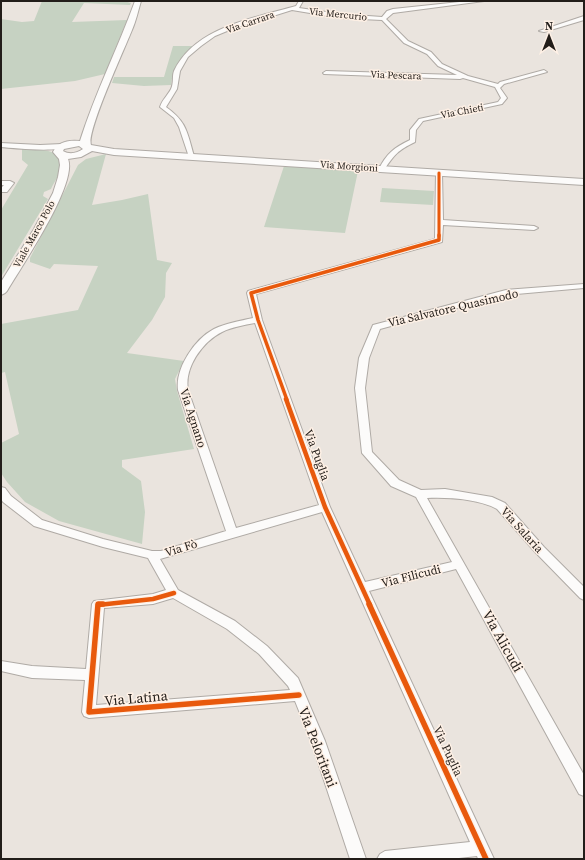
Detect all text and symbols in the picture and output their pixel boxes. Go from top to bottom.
street label: Via Mercurio [308,4,368,24]
street label: Via Carrara [224,7,277,36]
north arrow [529,16,569,56]
text: N [545,19,553,34]
street label: Via Pescara [370,68,423,82]
street label: Via Chieti [439,100,485,122]
street label: Via Morgioni [320,157,378,175]
street label: Viale Marco Polo [10,198,58,270]
street label: Via Salvatore Quasimodo [386,285,520,331]
street label: Via Agnano [176,386,210,450]
street label: Via Puglia [300,427,334,484]
street label: Via Salaria [497,504,548,557]
street label: Via Fò [163,535,200,561]
street label: Via Filicudi [380,561,443,591]
street label: Via Alicudi [478,606,528,676]
street label: Via Latina [104,685,169,711]
street label: Via Peloritani [293,704,343,790]
street label: Via Puglia [429,723,467,779]

